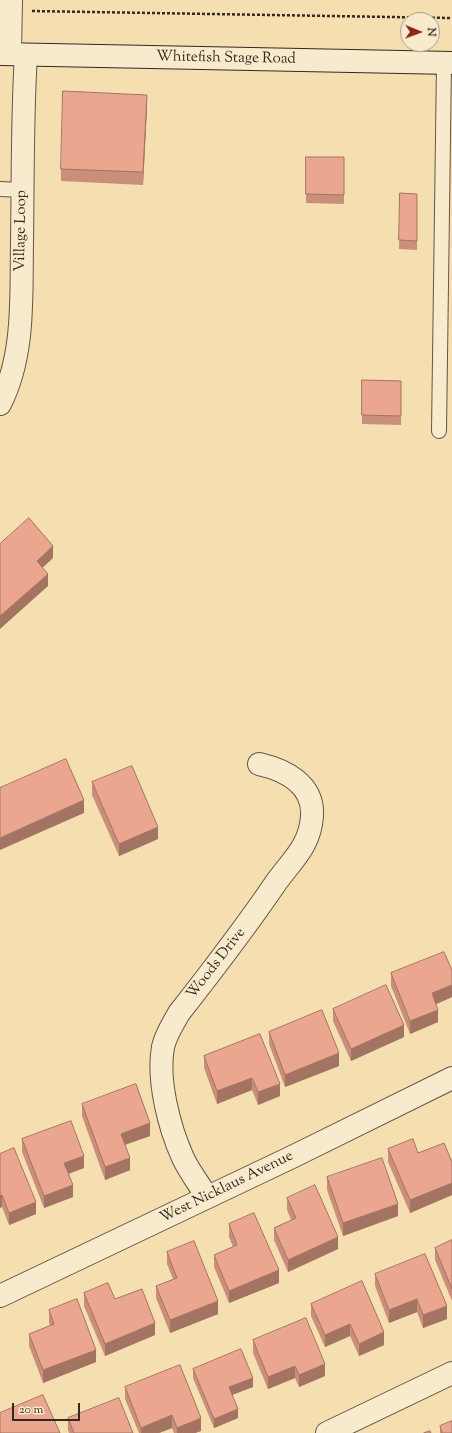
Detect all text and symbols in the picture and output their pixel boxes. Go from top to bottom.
north arrow [400,12,440,52]
text: N [423,28,439,37]
street label: Whitefish Stage Road [156,49,296,69]
street label: Village Loop [12,190,32,272]
street label: Woods Drive [184,925,250,1003]
street label: West Nicklaus Avenue [157,1148,297,1228]
scale bar [14,1395,82,1421]
text: 20 m [19,1401,43,1419]

